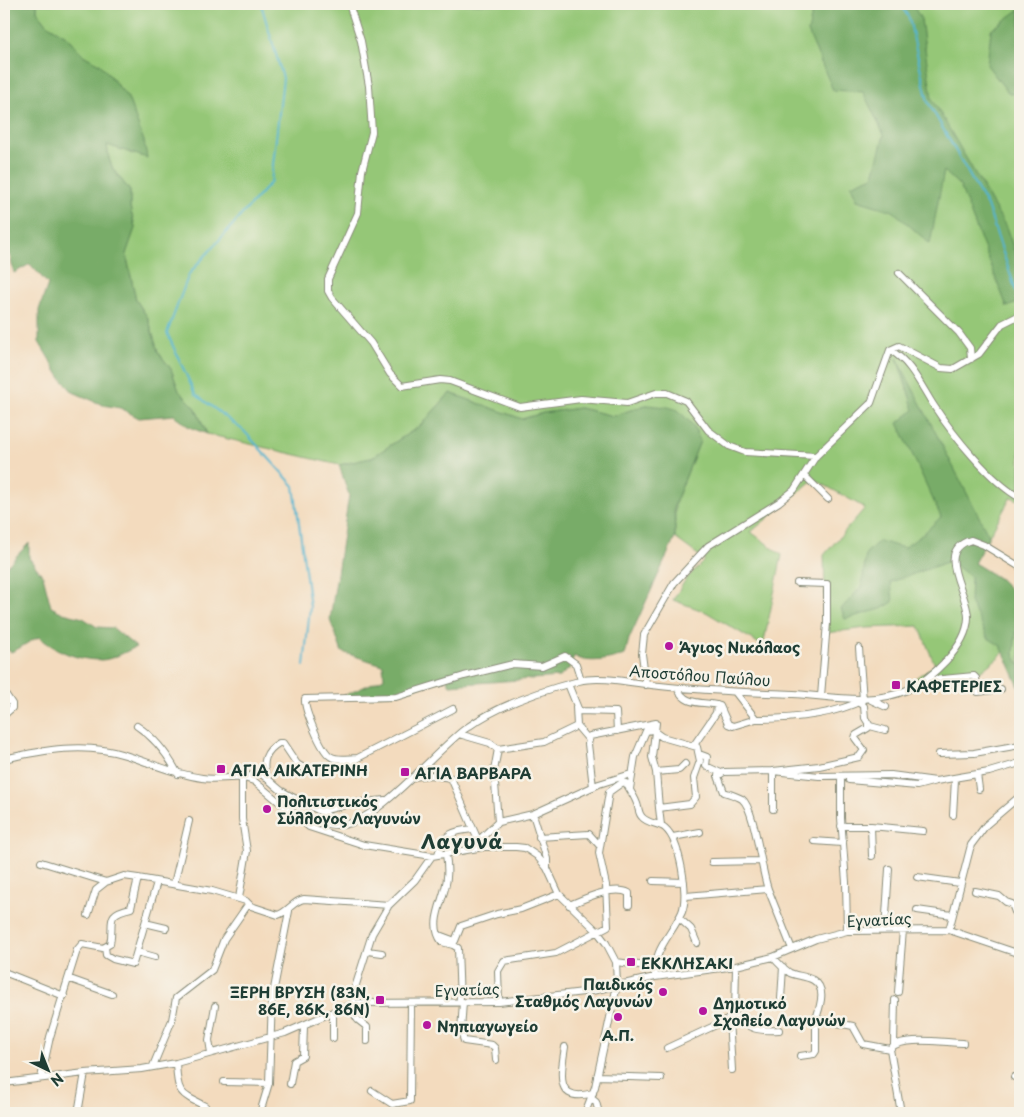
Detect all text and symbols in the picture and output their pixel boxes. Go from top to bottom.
place label: Άγιος Νικόλαος [679,635,800,658]
marker: Άγιος Νικόλαος [663,640,675,652]
street label: Αποστόλου Παύλου [629,659,771,691]
place label: ΚΑΦΕΤΕΡΙΕΣ [906,674,1002,697]
marker: ΚΑΦΕΤΕΡΙΕΣ [890,679,902,691]
place label: ΑΓΙΑ ΑΙΚΑΤΕΡΙΝΗ [231,758,368,781]
place label: ΑΓΙΑ ΒΑΡΒΑΡΑ [415,761,532,784]
marker: ΑΓΙΑ ΑΙΚΑΤΕΡΙΝΗ [215,763,227,775]
marker: ΑΓΙΑ ΒΑΡΒΑΡΑ [399,766,411,778]
place label: Πολιτιστικός Σύλλογος Λαγυνών [277,789,421,829]
marker: Πολιτιστικός Σύλλογος Λαγυνών [261,803,273,815]
district label: Λαγυνά [421,826,503,856]
street label: Εγνατίας [846,906,912,932]
place label: ΕΚΚΛΗΣΑΚΙ [641,951,733,974]
marker: ΕΚΚΛΗΣΑΚΙ [625,956,637,968]
place label: Παιδικός Σταθμός Λαγυνών [515,972,653,1012]
street label: Εγνατίας [434,976,500,1002]
place label: ΞΕΡΗ ΒΡΥΣΗ (83Ν, 86Ε, 86Κ, 86Ν) [230,980,370,1020]
marker: Παιδικός Σταθμός Λαγυνών [657,986,669,998]
place label: Δημοτικό Σχολείο Λαγυνών [713,991,846,1031]
marker: ΞΕΡΗ ΒΡΥΣΗ (83Ν, 86Ε, 86Κ, 86Ν) [374,994,386,1006]
marker: Δημοτικό Σχολείο Λαγυνών [697,1005,709,1017]
marker: Α.Π. [612,1011,624,1023]
place label: Νηπιαγωγείο [437,1014,538,1037]
marker: Νηπιαγωγείο [421,1019,433,1031]
place label: Α.Π. [602,1023,634,1046]
north arrow [22,1044,72,1094]
text: N [46,1068,68,1091]

